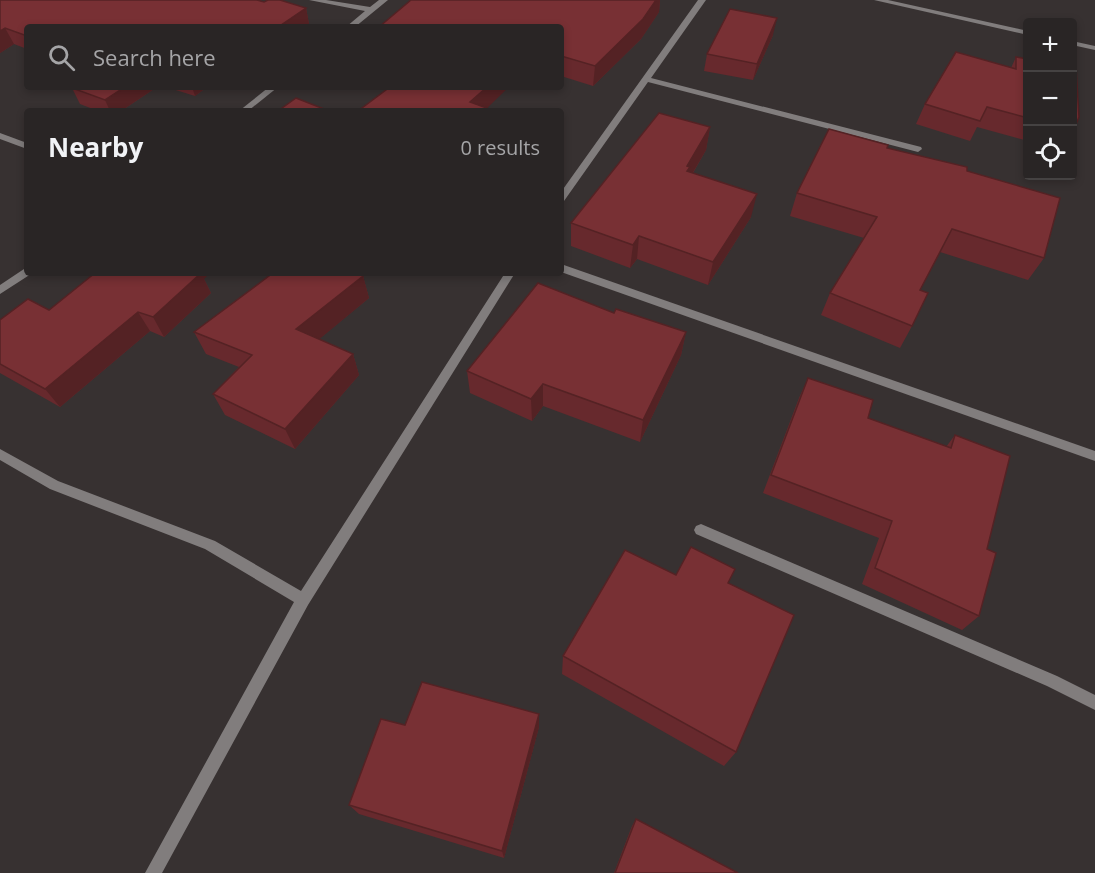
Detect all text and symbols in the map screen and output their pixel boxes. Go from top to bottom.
map controls [1023,18,1077,180]
button: + [1023,18,1077,72]
search box [24,24,564,90]
icon: search [45,41,78,74]
text: Search here [93,42,216,72]
button: − [1023,72,1077,126]
button: locate [1023,126,1077,180]
text: Nearby [48,129,143,165]
text: 0 results [460,134,540,161]

